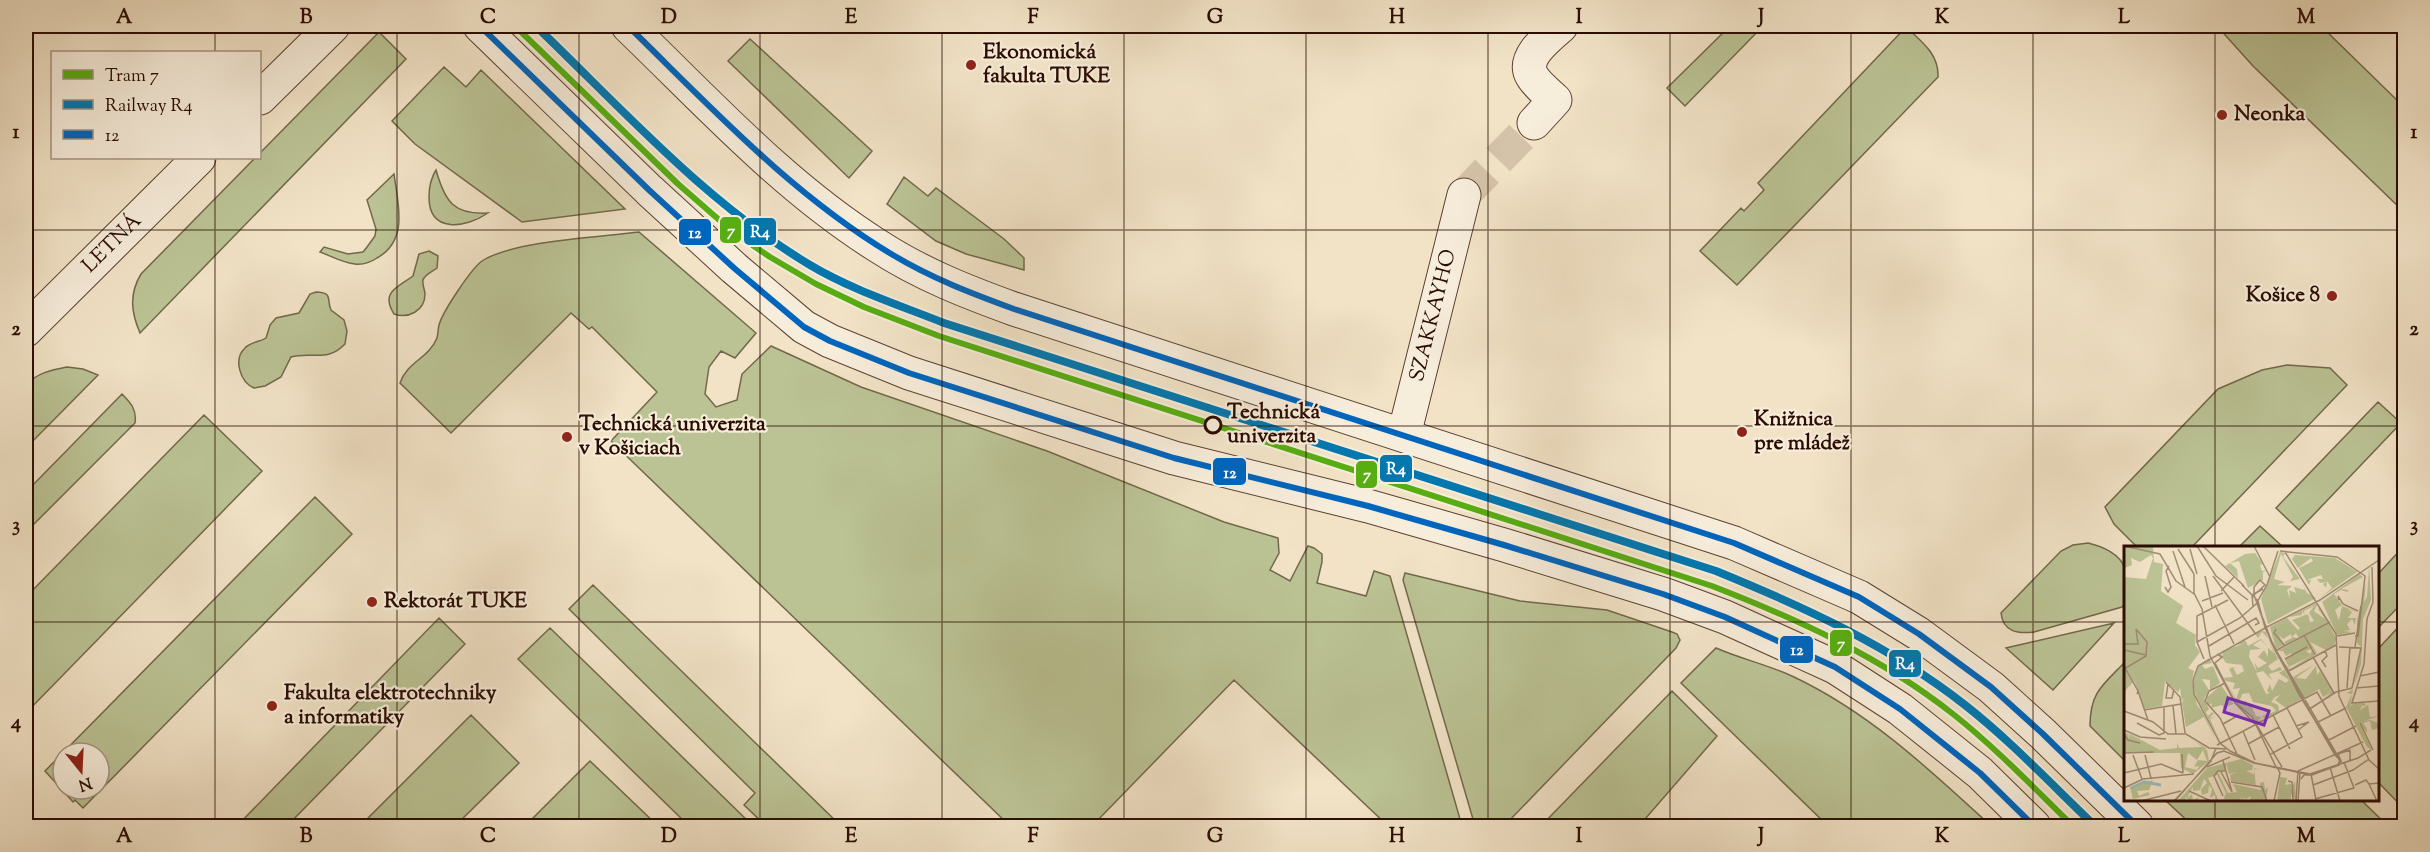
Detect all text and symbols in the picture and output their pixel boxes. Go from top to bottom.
text: A [116,4,133,33]
text: B [300,4,313,33]
text: C [480,4,496,33]
text: D [661,4,677,33]
text: E [845,4,858,33]
text: F [1027,4,1039,33]
text: G [1207,4,1224,33]
text: H [1389,4,1405,33]
text: I [1576,4,1583,33]
text: J [1756,4,1764,33]
text: K [1935,4,1950,33]
text: L [2118,4,2131,33]
text: M [2297,4,2316,33]
place label: Ekonomická fakulta TUKE [983,38,1110,92]
legend [51,51,261,159]
marker: Ekonomická fakulta TUKE [964,58,978,72]
text: Tram 7 [105,64,159,90]
text: Railway R4 [105,94,192,120]
place label: Neonka [2234,100,2306,130]
marker: Neonka [2215,108,2229,122]
text: 1 [13,119,20,148]
text: 1 [2411,119,2418,148]
text: 12 [105,124,120,150]
street label: LETNÁ [76,207,149,281]
line badge: 7 [719,216,742,244]
line badge: R4 [743,217,777,246]
line badge: 12 [678,218,712,246]
text: 7 [727,221,736,244]
text: R4 [750,222,770,245]
text: 12 [689,223,702,246]
street label: SZAKKAYHO [1403,246,1465,385]
place label: Košice 8 [2246,281,2320,311]
marker: Košice 8 [2325,289,2339,303]
text: 2 [11,316,21,345]
text: 2 [2409,316,2419,345]
place label: Technická univerzita [1227,398,1321,452]
place label: Knižnica pre mládež [1754,405,1850,459]
place label: Technická univerzita v Košiciach [579,410,766,464]
marker: Technická univerzita [1204,416,1222,434]
marker: Knižnica pre mládež [1735,425,1749,439]
marker: Technická univerzita v Košiciach [560,430,574,444]
line badge: R4 [1379,454,1413,483]
line badge: 12 [1212,457,1247,486]
text: R4 [1386,459,1406,482]
line badge: 7 [1355,460,1378,489]
text: 12 [1224,463,1237,486]
text: 7 [1363,465,1372,488]
text: 3 [12,512,20,541]
text: 3 [2410,512,2418,541]
inset map [2124,546,2379,801]
place label: Rektorát TUKE [384,587,527,617]
marker: Rektorát TUKE [365,595,379,609]
line badge: 7 [1829,629,1853,657]
text: 7 [1837,634,1846,657]
line badge: 12 [1779,635,1814,664]
text: 12 [1791,640,1804,663]
line badge: R4 [1888,649,1922,678]
text: R4 [1895,654,1915,677]
place label: Fakulta elektrotechniky a informatiky [284,679,497,733]
marker: Fakulta elektrotechniky a informatiky [265,699,279,713]
text: 4 [10,709,21,738]
text: 4 [2408,709,2419,738]
north arrow [51,741,111,801]
text: N [75,770,94,796]
text: A [116,823,133,852]
text: B [300,823,313,852]
text: C [480,823,496,852]
text: D [661,823,677,852]
text: E [845,823,858,852]
text: F [1027,823,1039,852]
text: G [1207,823,1224,852]
text: H [1389,823,1405,852]
text: I [1576,823,1583,852]
text: J [1756,823,1764,852]
text: K [1935,823,1950,852]
text: L [2118,823,2131,852]
text: M [2297,823,2316,852]

